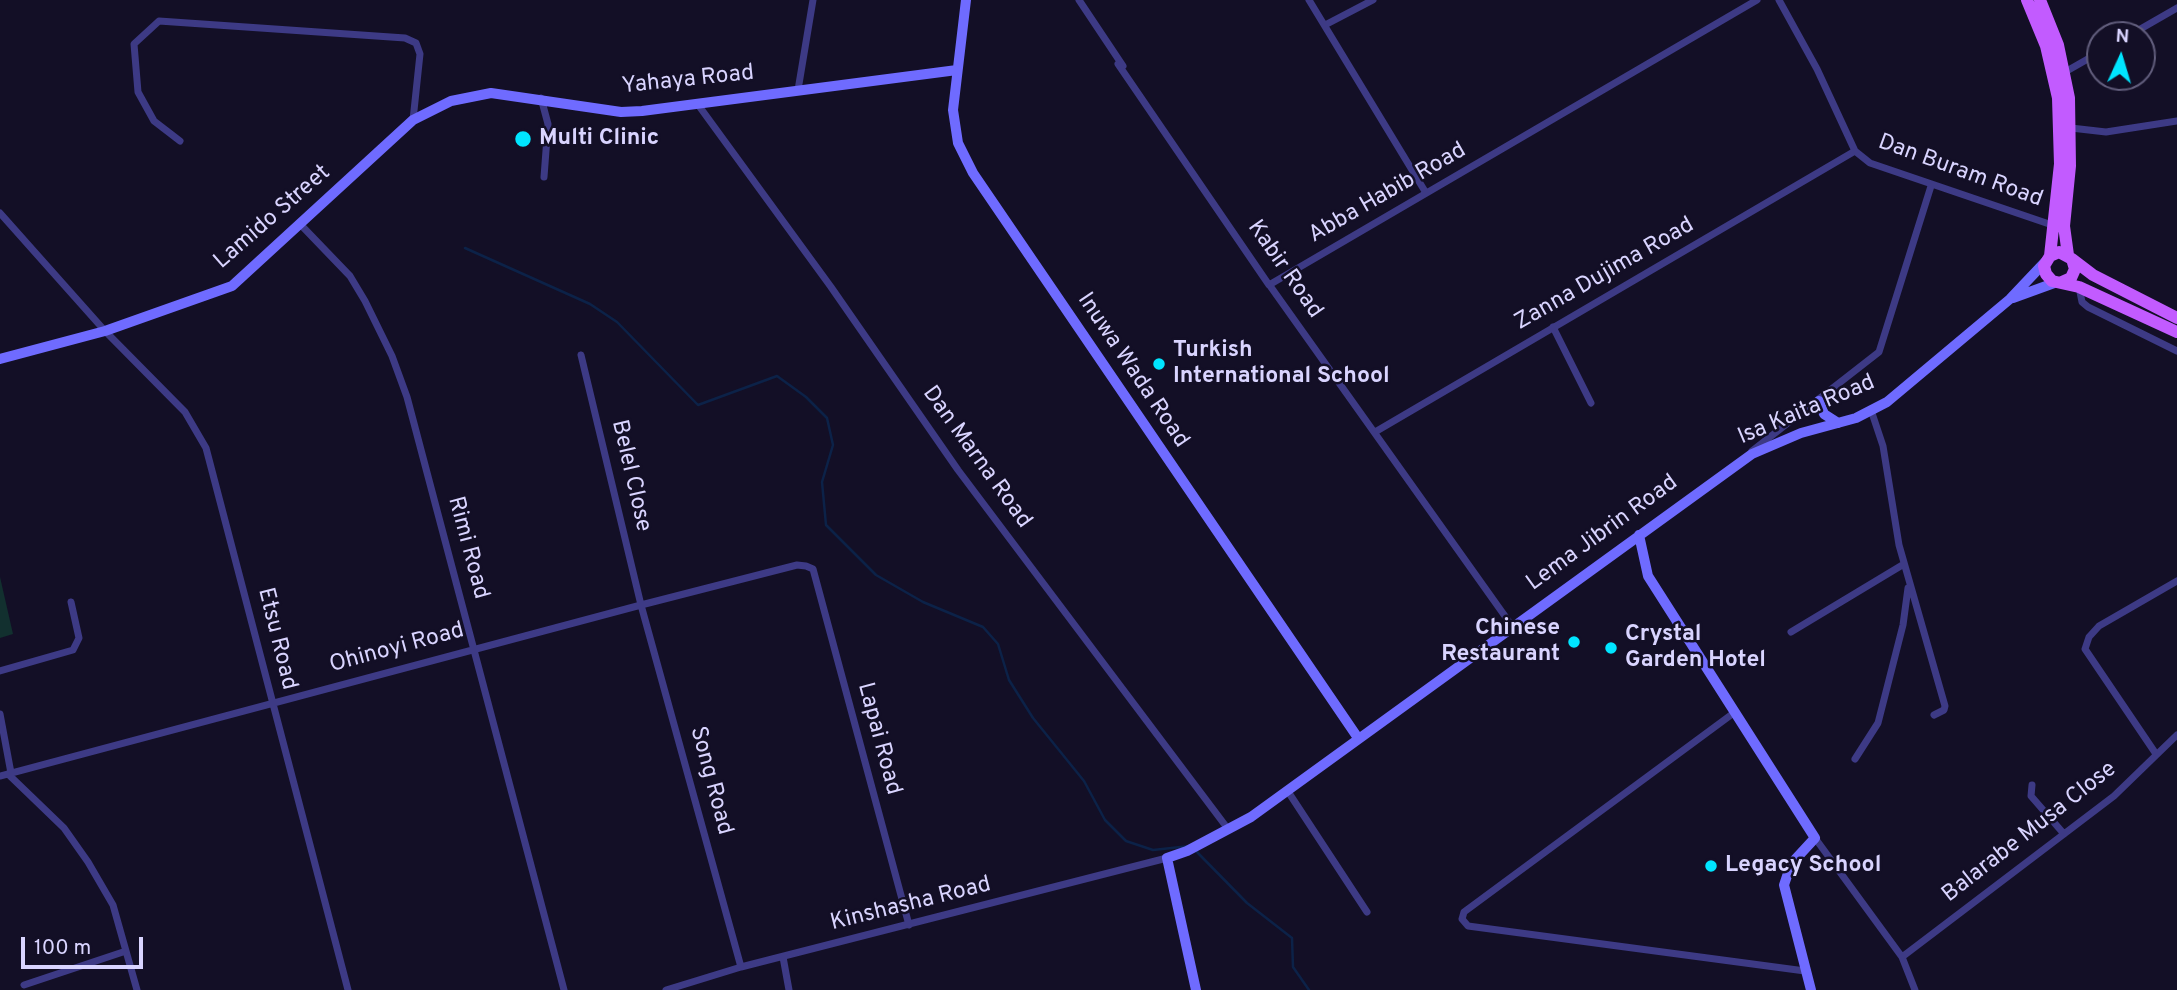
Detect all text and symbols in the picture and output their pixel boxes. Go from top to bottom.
north arrow [2086,21,2156,91]
text: N [2115,25,2130,49]
street label: Yahaya Road [621,60,755,102]
place label: Multi Clinic [539,125,659,153]
marker: Multi Clinic [513,129,533,149]
street label: Dan Buram Road [1874,129,2046,215]
street label: Abba Habib Road [1304,138,1472,250]
street label: Lamido Street [209,160,337,276]
street label: Zanna Dujima Road [1510,212,1700,338]
street label: Kabir Road [1240,216,1328,324]
street label: Inuwa Wada Road [1070,288,1194,454]
place label: Turkish International School [1173,337,1390,391]
marker: Turkish International School [1151,356,1167,372]
street label: Isa Kaita Road [1734,370,1880,452]
street label: Dan Marna Road [915,382,1037,534]
street label: Belel Close [604,417,656,535]
street label: Lema Jibrin Road [1522,470,1684,598]
street label: Rimi Road [440,494,494,602]
street label: Etsu Road [250,585,302,693]
place label: Chinese Restaurant [1441,615,1560,669]
street label: Ohinoyi Road [327,618,467,680]
place label: Crystal Garden Hotel [1625,621,1766,675]
marker: Chinese Restaurant [1566,634,1582,650]
marker: Crystal Garden Hotel [1603,640,1619,656]
street label: Lapai Road [850,680,906,798]
street label: Song Road [682,724,738,838]
street label: Balarabe Musa Close [1937,756,2123,910]
place label: Legacy School [1725,852,1881,880]
marker: Legacy School [1703,858,1719,874]
street label: Kinshasha Road [828,872,994,938]
scale bar [24,923,147,967]
text: 100 m [34,935,91,962]

